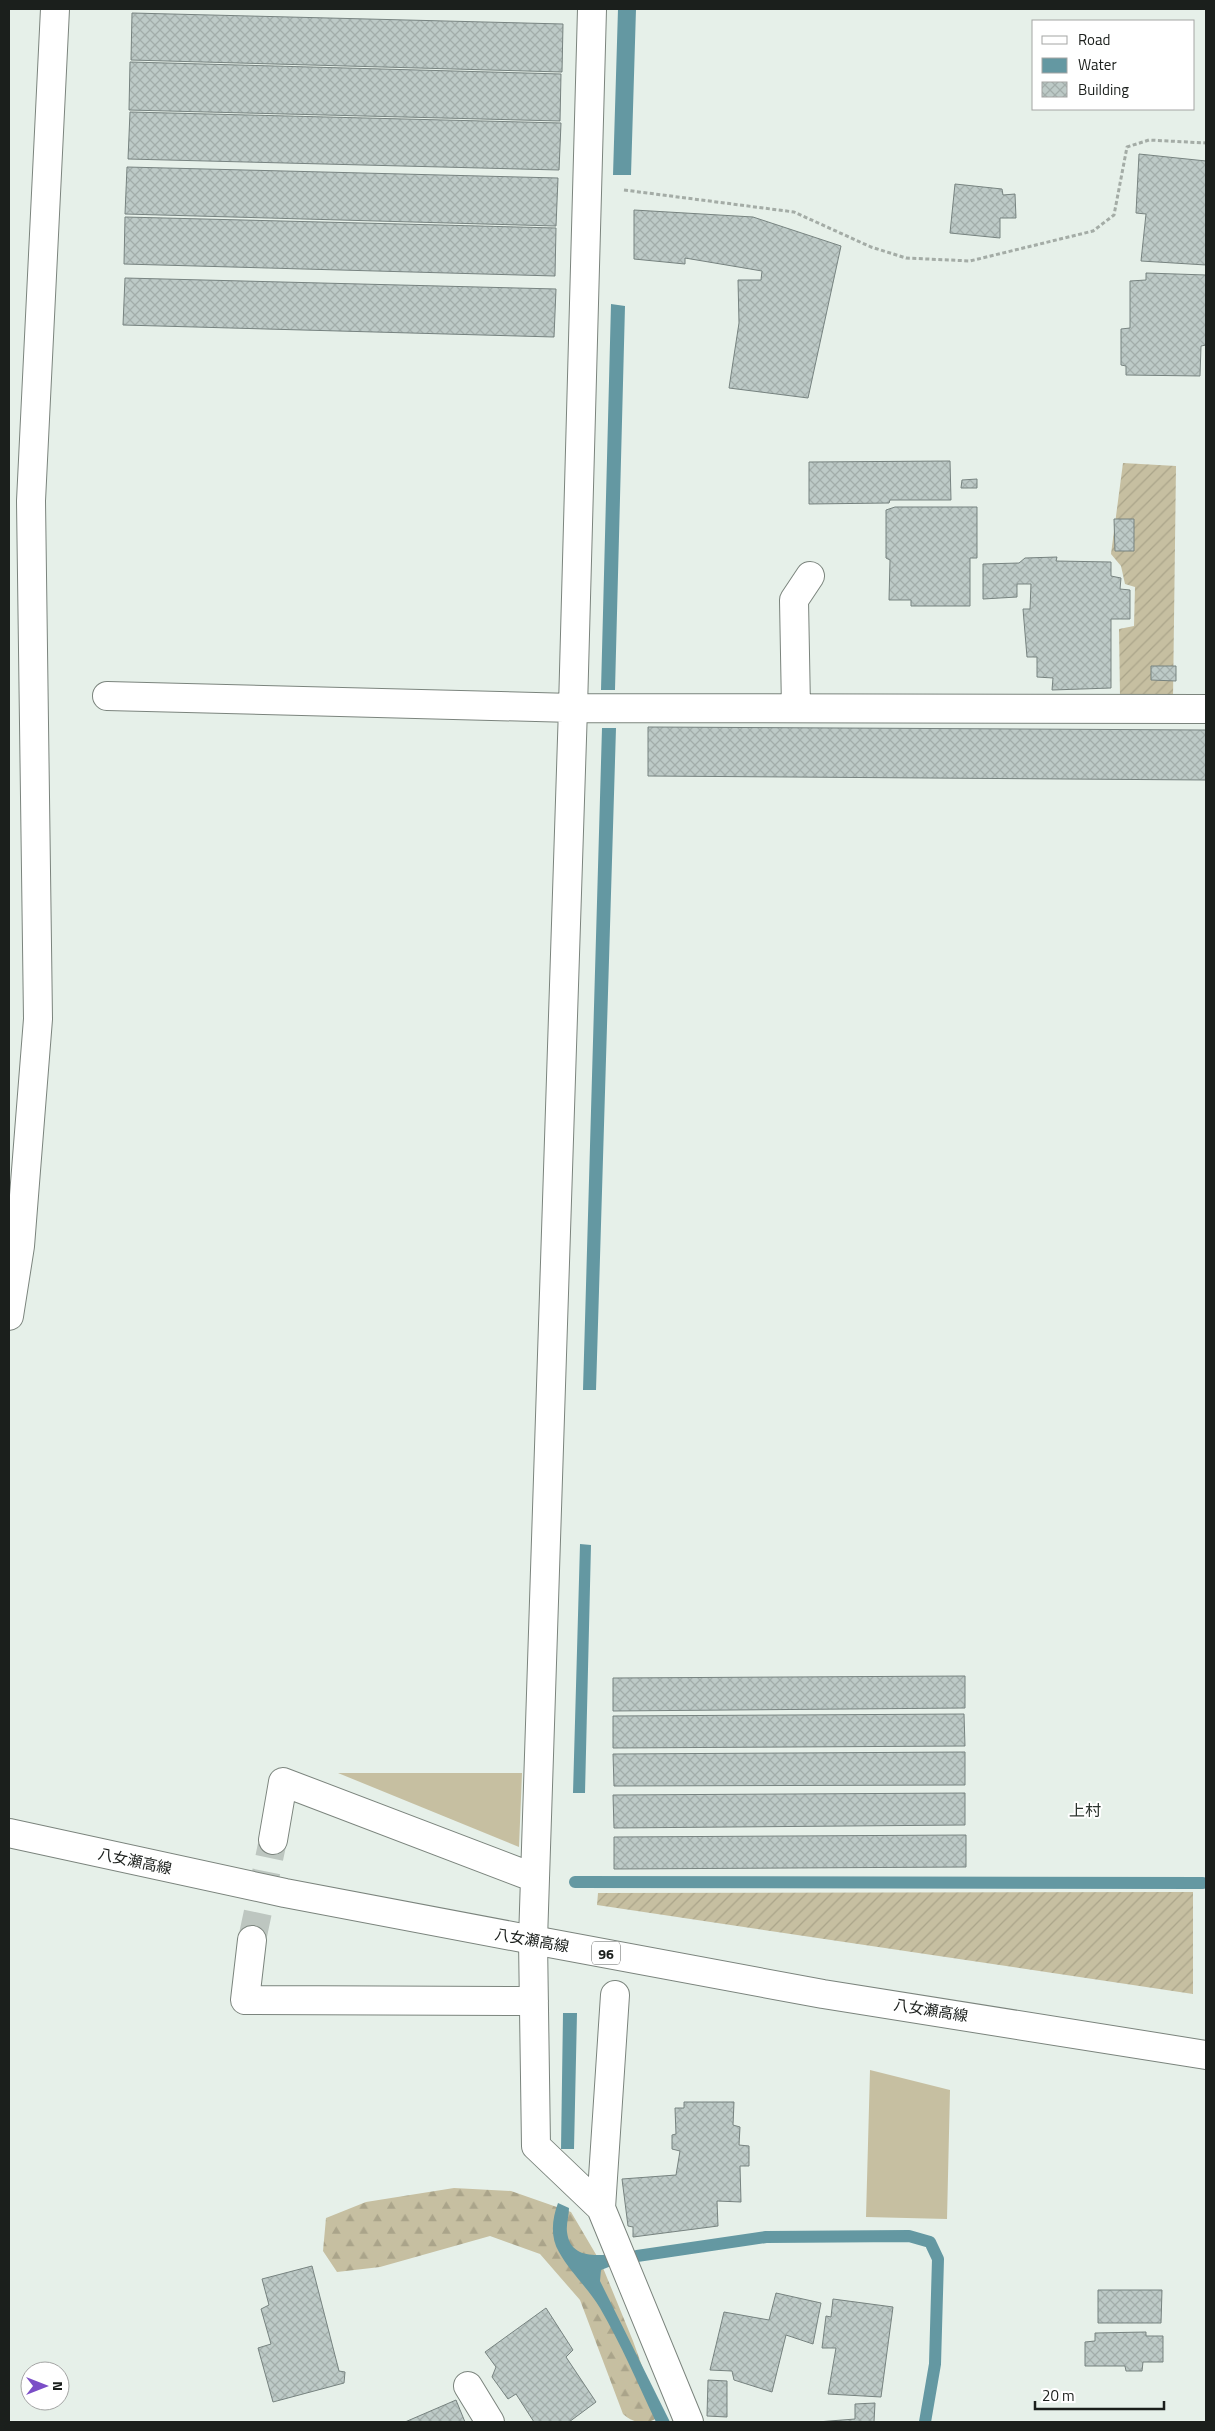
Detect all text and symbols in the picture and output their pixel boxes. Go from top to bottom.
legend [1032,20,1195,110]
text: Road [1078,28,1110,51]
text: Water [1078,53,1117,76]
text: Building [1078,78,1129,101]
district label: 上村 [1069,1798,1101,1822]
street label: 八女瀬高線 [96,1842,174,1880]
street label: 八女瀬高線 [493,1922,571,1958]
road number: 96 [592,1942,620,1965]
street label: 八女瀬高線 [892,1993,970,2027]
north arrow [20,2361,70,2411]
scale bar [1035,2378,1164,2410]
text: N [48,2381,69,2391]
text: 20 m [1042,2384,1075,2407]

